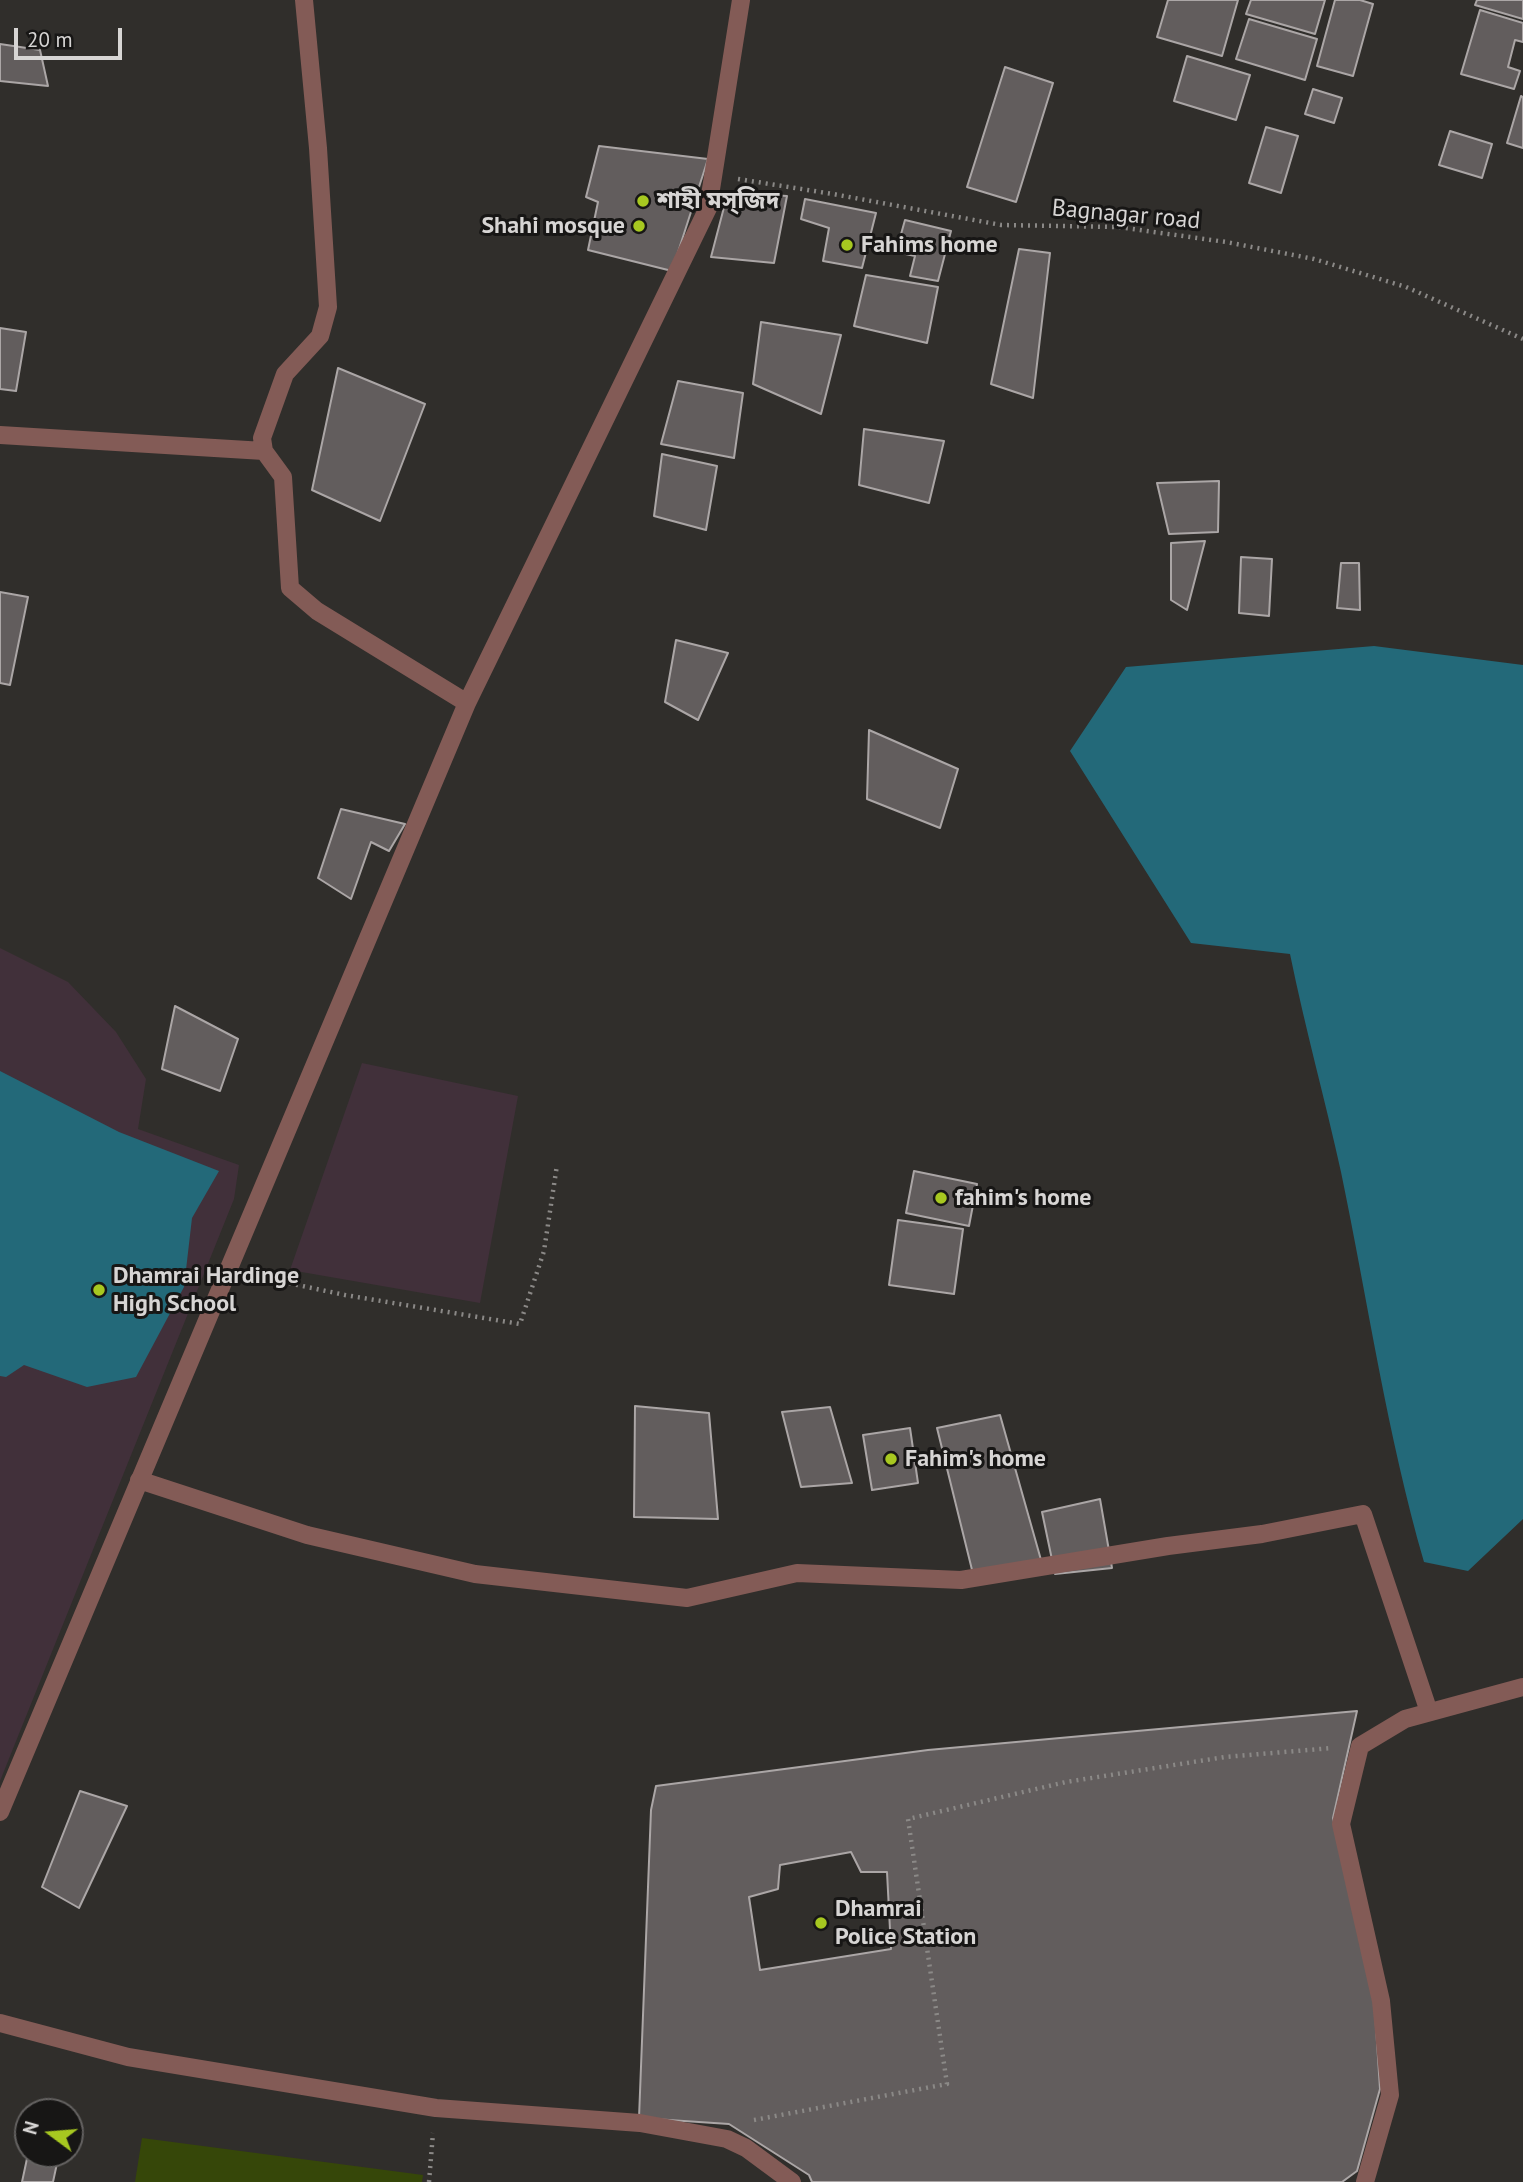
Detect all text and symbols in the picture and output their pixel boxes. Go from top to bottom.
scale bar [18,14,126,58]
text: 20 m [27,26,73,53]
place label: শাহী মস্জিদ [657,187,779,215]
marker: শাহী মস্জিদ [635,193,651,209]
street label: Bagnagar road [1051,194,1201,236]
place label: Shahi mosque [481,212,625,240]
marker: Shahi mosque [631,218,647,234]
place label: Fahims home [861,231,998,259]
marker: Fahims home [839,237,855,253]
place label: fahim's home [955,1184,1091,1212]
marker: fahim's home [933,1190,949,1206]
place label: Dhamrai Hardinge High School [113,1262,299,1318]
marker: Dhamrai Hardinge High School [91,1282,107,1298]
place label: Fahim's home [905,1445,1046,1473]
marker: Fahim's home [883,1451,899,1467]
place label: Dhamrai Police Station [835,1895,976,1951]
marker: Dhamrai Police Station [813,1915,829,1931]
north arrow [14,2098,84,2168]
text: N [17,2118,44,2137]

